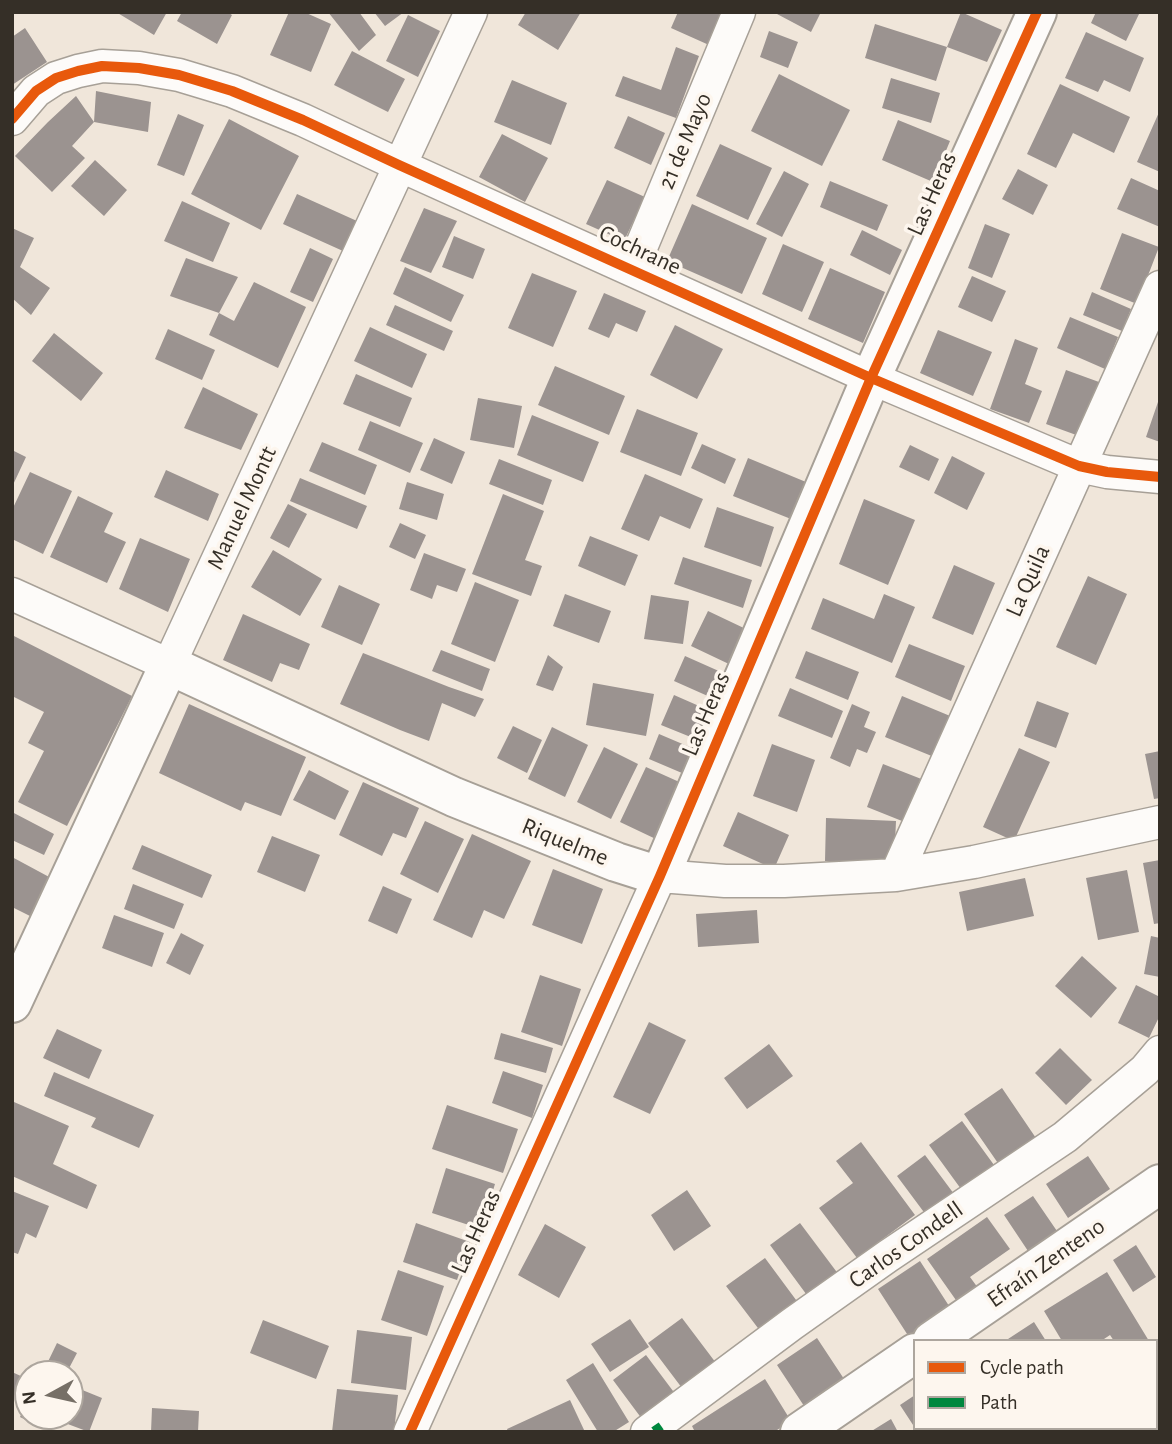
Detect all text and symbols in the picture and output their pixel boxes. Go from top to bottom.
street label: 21 de Mayo [652,89,718,193]
street label: Las Heras [901,148,963,240]
street label: Cochrane [594,219,686,281]
street label: Manuel Montt [201,442,283,574]
street label: La Quila [1000,541,1056,621]
street label: Las Heras [675,668,737,760]
street label: Riquelme [517,812,613,872]
street label: Las Heras [445,1186,507,1278]
street label: Carlos Condell [843,1195,969,1295]
street label: Efraín Zenteno [982,1212,1110,1314]
legend [913,1339,1158,1430]
text: Cycle path [980,1357,1064,1378]
north arrow [14,1360,84,1430]
text: N [19,1390,40,1406]
text: Path [980,1392,1018,1413]

